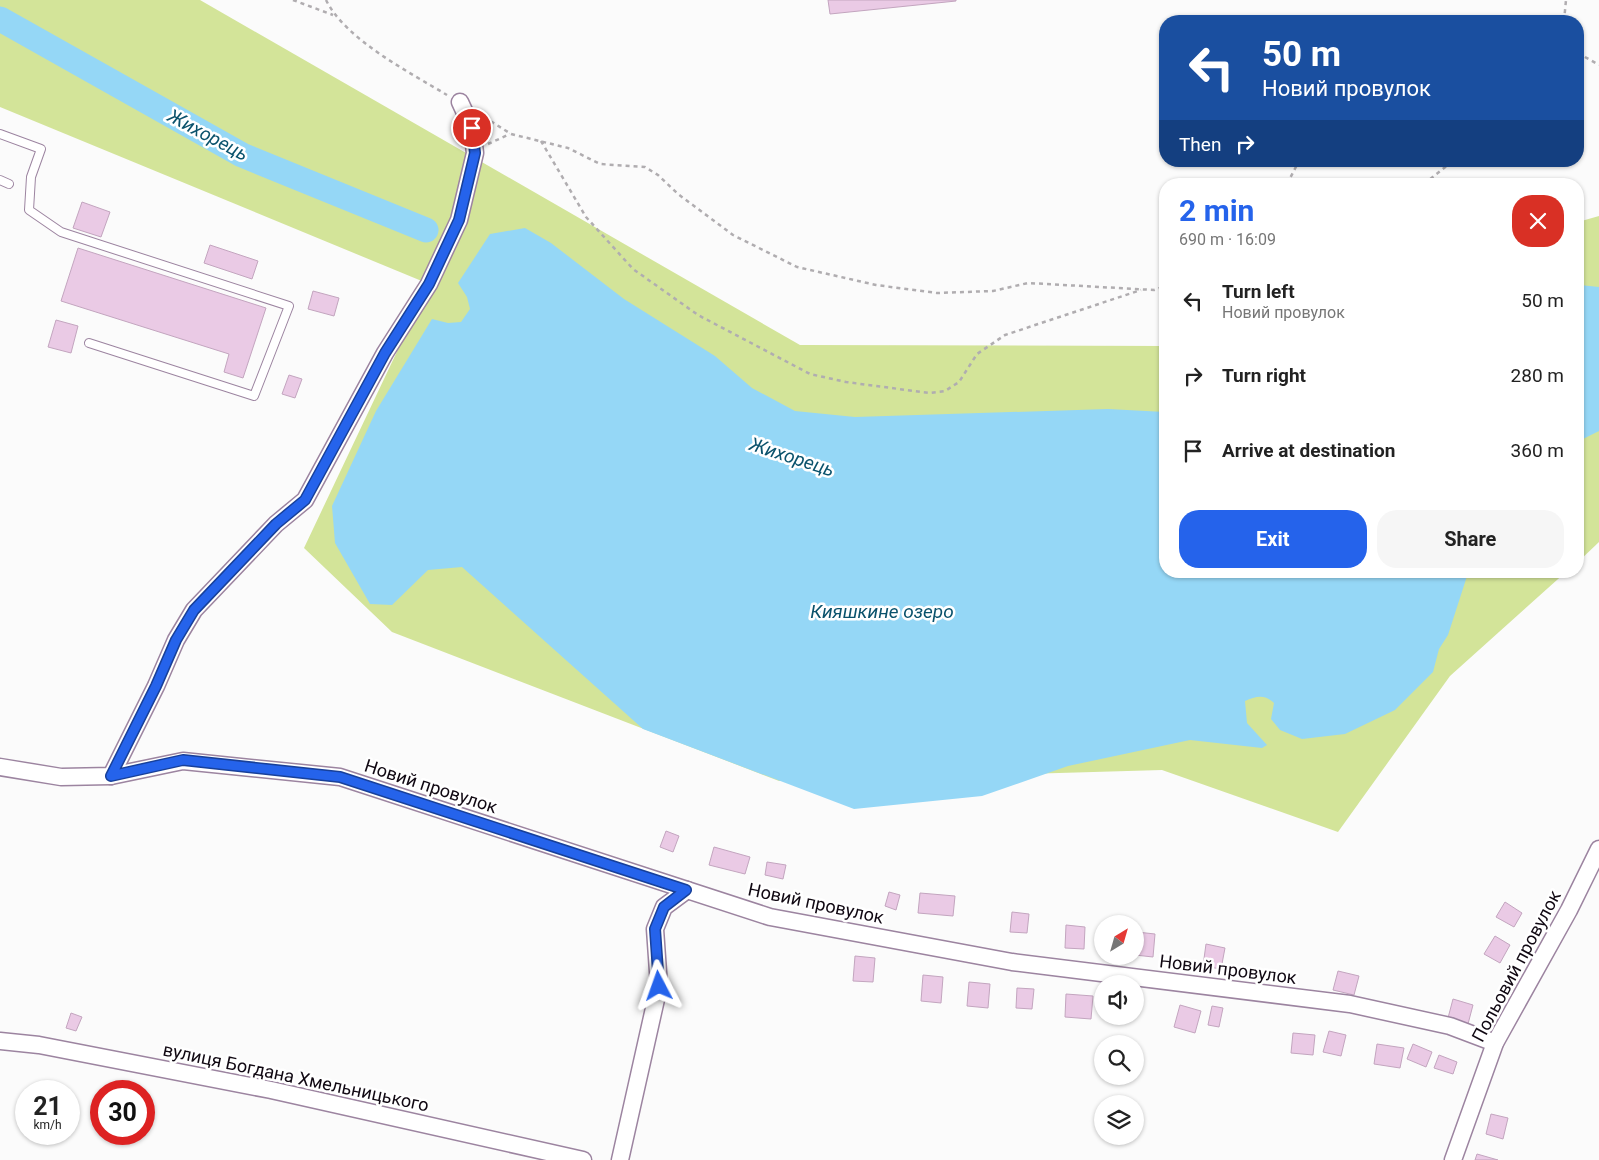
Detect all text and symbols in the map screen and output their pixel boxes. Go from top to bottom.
text: 50 m [1262,34,1341,75]
icon: left [1179,35,1244,100]
text: Новий провулок [1262,76,1431,101]
water label: Жихорець [163,104,252,166]
pin [451,107,493,149]
icon: arrive [458,114,486,142]
icon: right [1231,130,1259,158]
text: Then [1179,133,1221,156]
text: 2 min [1179,193,1254,228]
button: close [1512,195,1564,247]
text: 690 m · 16:09 [1179,230,1276,249]
text: Turn left [1222,280,1295,303]
icon: left [1179,287,1207,315]
text: 50 m [1521,289,1564,312]
text: Новий провулок [1222,303,1345,322]
icon: right [1179,362,1207,390]
text: Turn right [1222,364,1306,387]
text: 280 m [1511,364,1564,387]
water label: Жихорець [746,432,837,482]
icon: arrive [1179,437,1207,465]
text: Arrive at destination [1222,439,1395,462]
text: 360 m [1511,439,1564,462]
button: Exit [1179,510,1367,568]
button: Share [1377,510,1564,568]
water label: Кияшкине озеро [810,600,954,623]
street label: Новий провулок [362,755,500,817]
street label: Новий провулок [746,878,886,928]
street label: Польовий провулок [1467,886,1565,1045]
north arrow [1094,915,1144,965]
map controls [1094,915,1144,1145]
street label: Новий провулок [1158,950,1298,988]
position arrow [632,959,684,1011]
button: sound [1094,975,1144,1025]
button: search [1094,1035,1144,1085]
street label: вулиця Богдана Хмельницького [161,1039,431,1115]
speed limit sign: 30 [90,1080,155,1145]
text: 21 [33,1092,62,1121]
button: layers [1094,1095,1144,1145]
text: km/h [33,1118,62,1132]

